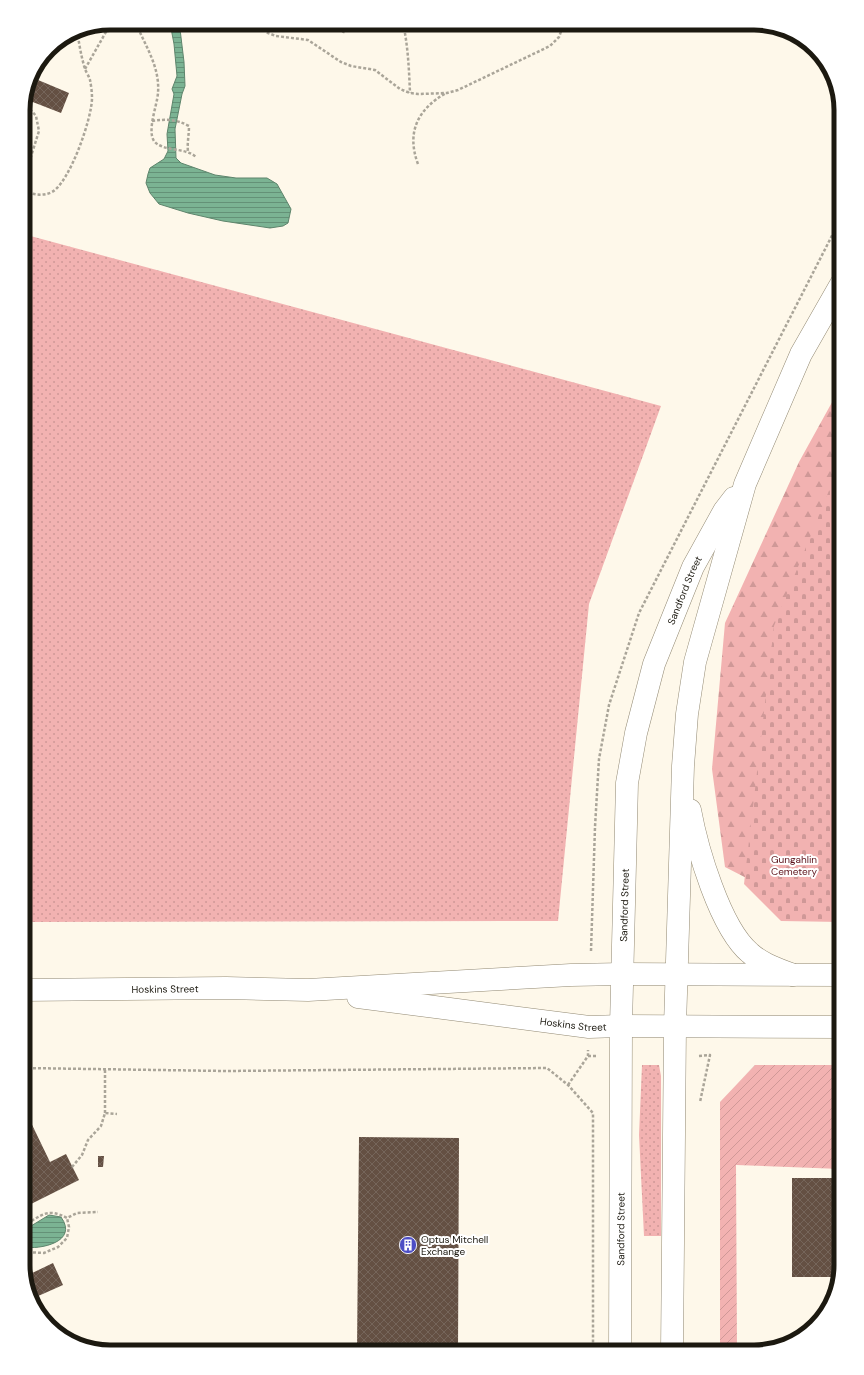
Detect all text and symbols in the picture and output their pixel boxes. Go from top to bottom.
street label: Sandford Street [665,554,705,627]
park label: Gungahlin Cemetery [771,853,817,878]
street label: Sandford Street [617,868,632,942]
street label: Hoskins Street [131,982,199,996]
street label: Hoskins Street [539,1015,607,1034]
street label: Sandford Street [614,1192,627,1266]
place label: Optus Mitchell Exchange [421,1233,488,1258]
building icon: Optus Mitchell Exchange [398,1235,418,1255]

